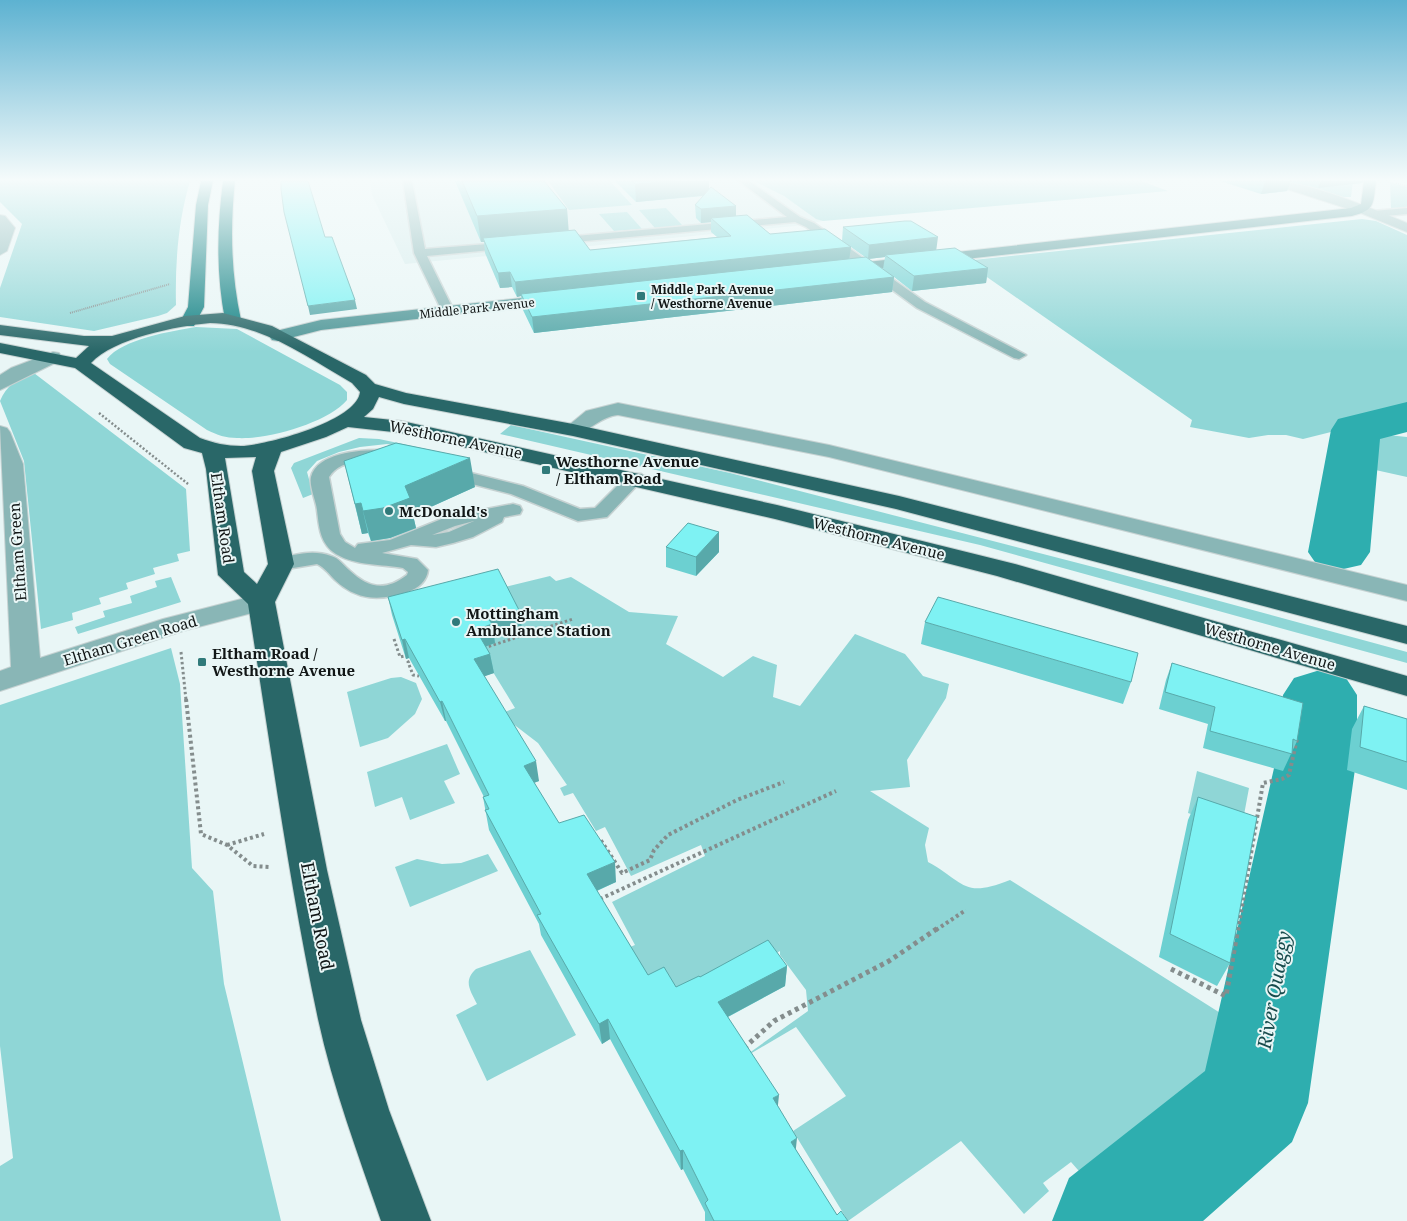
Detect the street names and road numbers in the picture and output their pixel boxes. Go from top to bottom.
street label: Middle Park Avenue [419,293,535,323]
street label: Westhorne Avenue [388,415,524,463]
street label: Eltham Road [207,471,239,565]
street label: Eltham Green [4,502,30,602]
street label: Westhorne Avenue [811,512,947,564]
street label: Eltham Green Road [61,610,199,670]
street label: Westhorne Avenue [1202,618,1338,674]
street label: Eltham Road [296,860,340,972]

